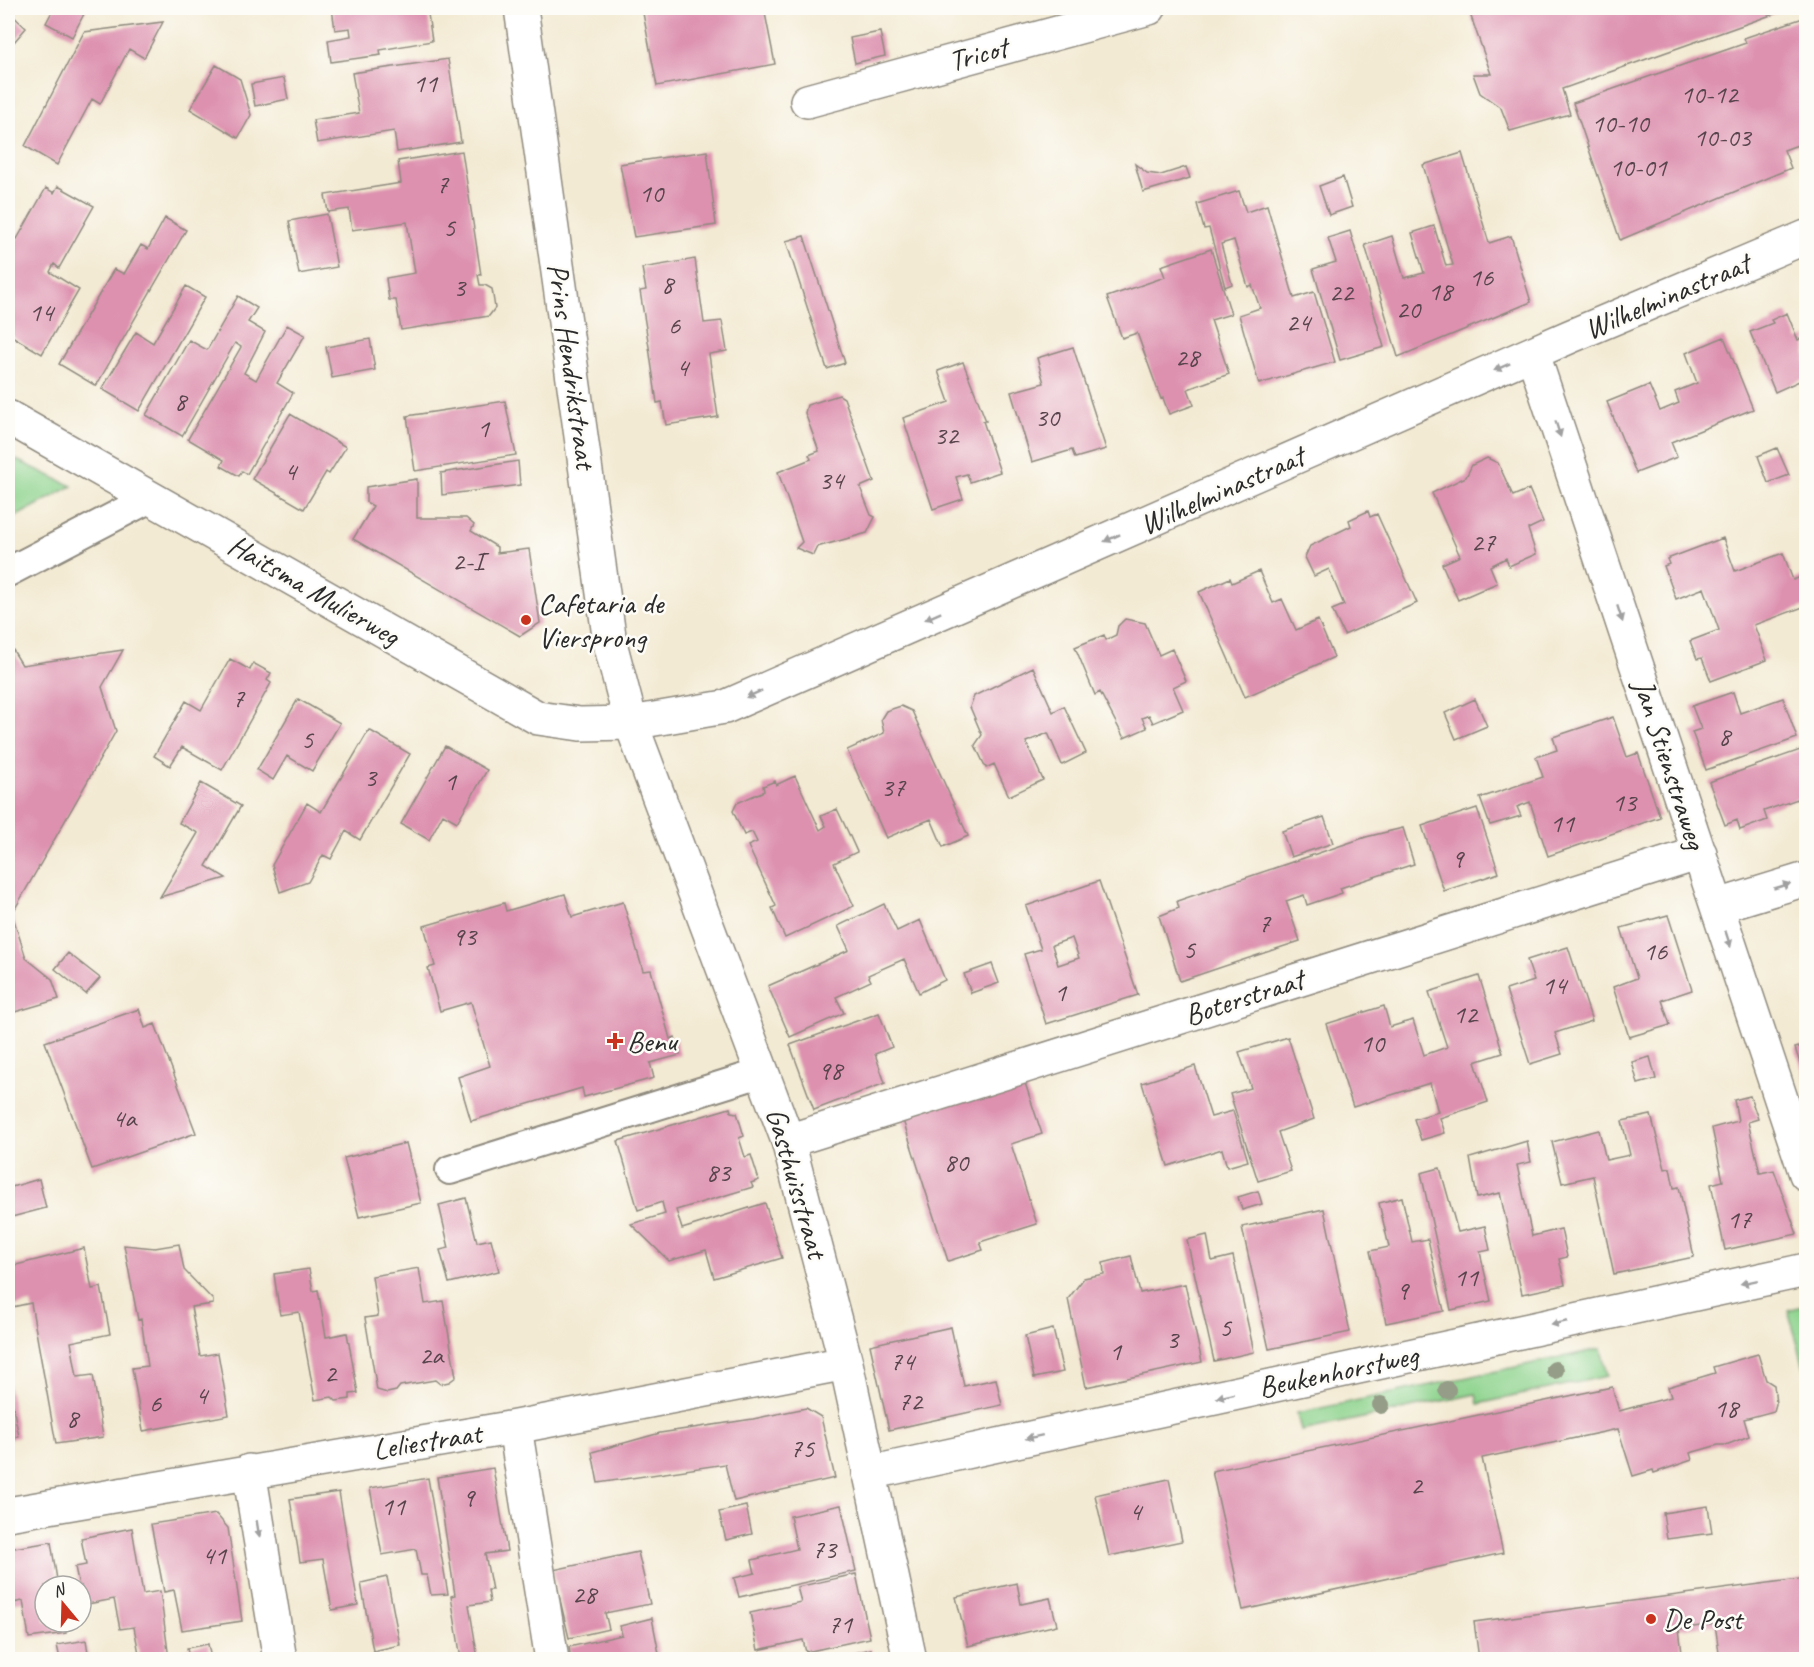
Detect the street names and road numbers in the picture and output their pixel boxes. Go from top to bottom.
street label: Tricot [945,27,1015,80]
street label: Wilhelminastraat [1579,243,1759,348]
street label: Prins Hendrikstraat [539,261,606,474]
street label: Wilhelminastraat [1134,435,1314,543]
street label: Haitsma Mulierweg [221,526,408,655]
street label: Jan Stienstraweg [1624,673,1716,856]
street label: Boterstraat [1180,959,1312,1034]
street label: Gasthuisstraat [757,1104,837,1265]
street label: Beukenhorstweg [1255,1335,1423,1406]
street label: Leliestraat [370,1413,487,1468]

